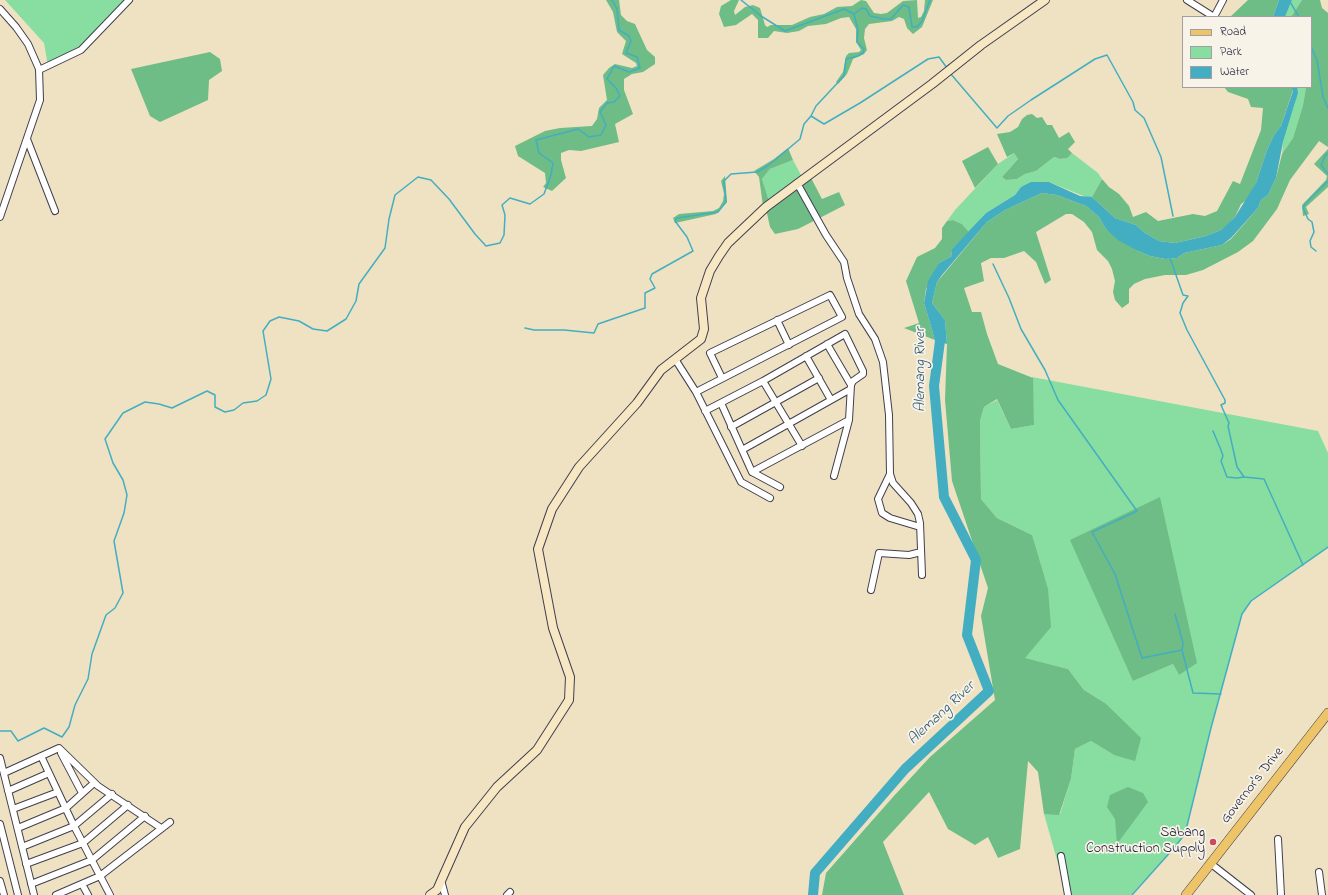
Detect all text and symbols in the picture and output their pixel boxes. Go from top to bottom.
legend [1182,16,1312,88]
text: Road [1220,23,1246,41]
text: Park [1220,43,1242,61]
text: Water [1220,63,1249,81]
water label: Alemang River [913,328,931,412]
water label: Alemang River [905,679,979,749]
street label: Governor's Drive [1218,744,1288,828]
place label: Sabang Construction Supply [1086,826,1205,858]
marker: Sabang Construction Supply [1208,837,1218,847]

